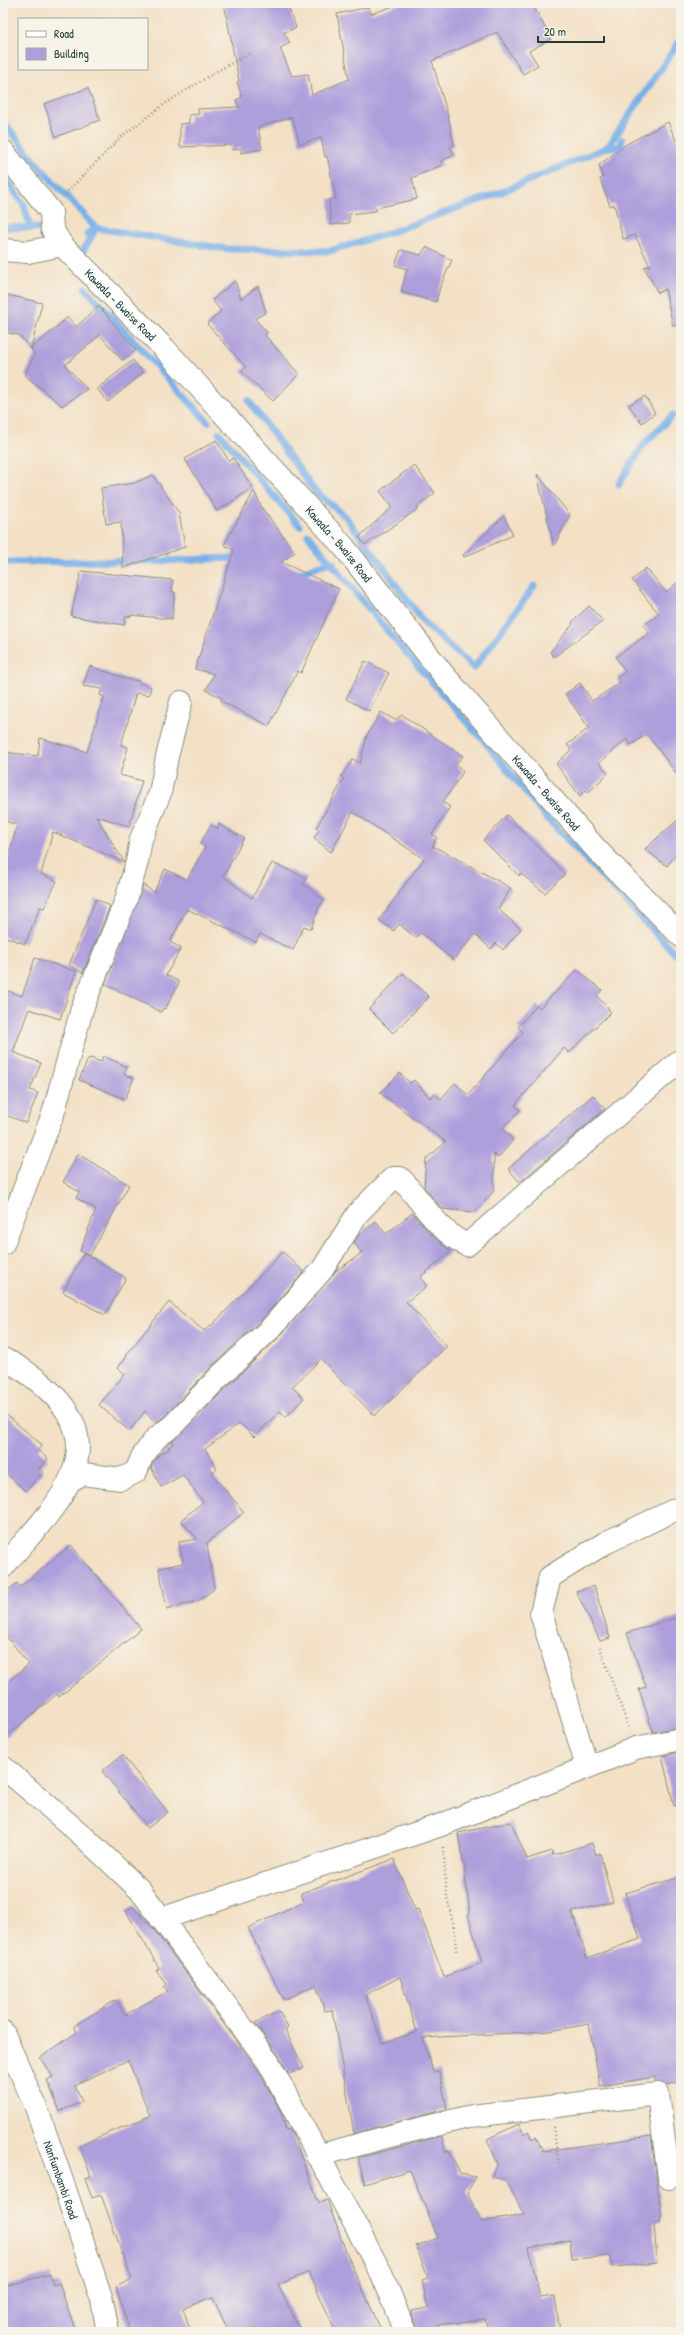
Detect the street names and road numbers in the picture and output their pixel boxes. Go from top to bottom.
street label: Kawaala - Bwaise Road [81,264,161,344]
street label: Kawaala - Bwaise Road [302,502,377,585]
street label: Kawaala - Bwaise Road [509,751,584,834]
street label: Nanfumbambi Road [40,2138,83,2221]

